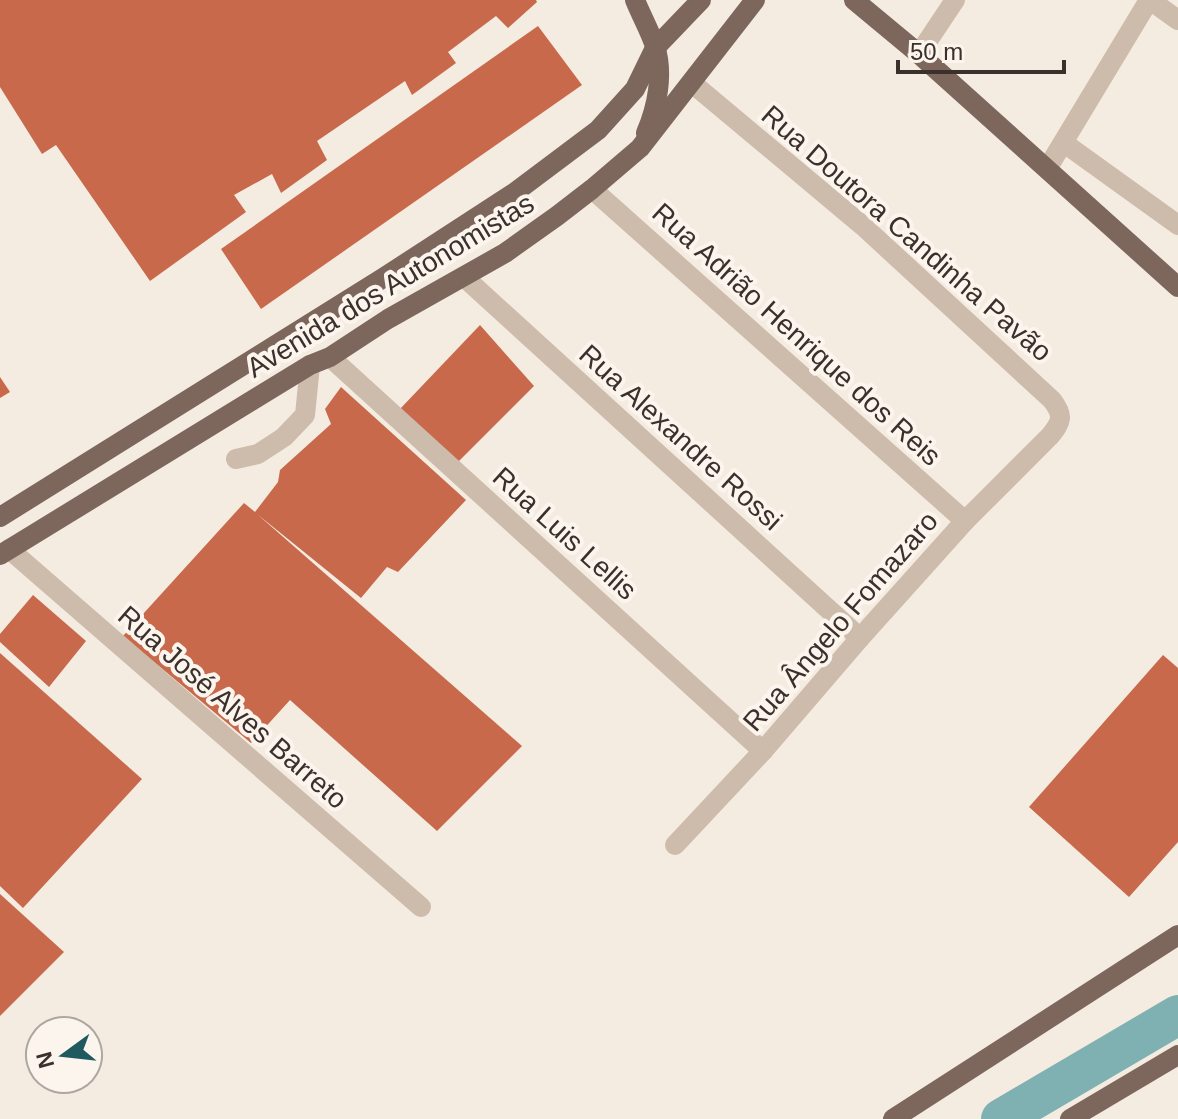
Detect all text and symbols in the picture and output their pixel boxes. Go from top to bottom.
scale bar [898,24,1064,74]
text: 50 m [910,38,963,65]
street label: Rua Doutora Candinha Pavão [756,99,1058,368]
street label: Avenida dos Autonomistas [241,187,539,384]
street label: Rua Adrião Henrique dos Reis [646,197,947,472]
street label: Rua Alexandre Rossi [573,338,788,536]
street label: Rua Luis Lellis [487,461,643,606]
street label: Rua Ângelo Fomazaro [737,505,944,737]
street label: Rua José Alves Barreto [112,600,353,815]
north arrow [24,1015,104,1095]
text: N [31,1049,59,1071]

